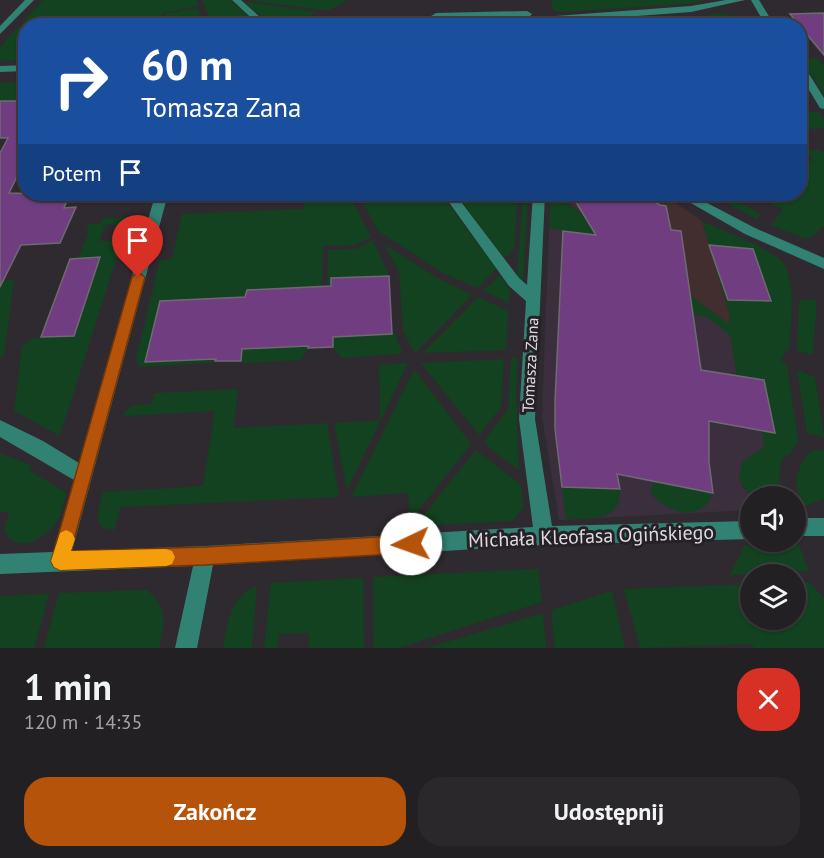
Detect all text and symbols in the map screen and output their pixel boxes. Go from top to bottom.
text: 60 m [141,37,233,92]
icon: right [42,42,120,120]
text: Tomasza Zana [141,90,301,124]
icon: arrive [114,156,147,189]
text: Potem [42,159,102,187]
pin [112,215,163,277]
icon: arrive [121,224,154,257]
street label: Tomasza Zana [518,317,542,413]
map controls [740,486,806,630]
button: sound [740,486,806,552]
position arrow [379,512,443,576]
street label: Michała Kleofasa Ogińskiego [468,519,714,553]
button: layers [740,564,806,630]
text: 1 min [24,663,112,710]
button: close [737,668,800,731]
text: 120 m · 14:35 [24,709,142,735]
button: Zakończ [24,777,406,846]
button: Udostępnij [418,777,800,846]

